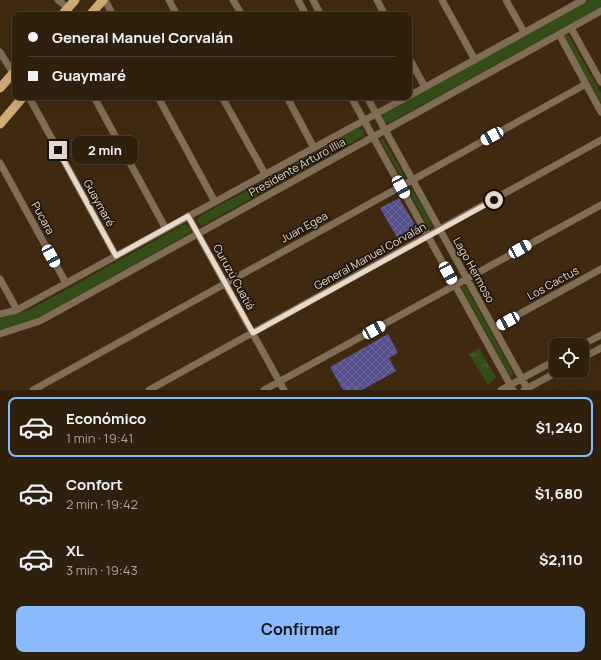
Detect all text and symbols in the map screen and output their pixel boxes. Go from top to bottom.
text: General Manuel Corvalán [52,27,233,48]
text: Guaymaré [52,65,126,86]
car [479,125,505,147]
street label: Presidente Arturo Illia [246,134,348,199]
callout: 2 min [72,136,138,164]
route end [49,141,67,159]
text: 2 min [88,141,122,159]
car [390,174,412,200]
street label: Guaymaré [80,177,119,229]
route start [485,191,503,209]
street label: Pucara [28,199,59,237]
street label: Juan Egea [278,207,330,246]
street label: General Manuel Corvalán [311,218,429,293]
street label: Lago Hermoso [450,234,499,306]
car [507,238,533,260]
street label: Curuzú Cuatiá [210,241,259,312]
car [40,243,62,269]
car [437,260,459,286]
street label: Los Cactus [524,262,581,303]
car [495,310,521,332]
car [361,319,387,341]
map controls [549,338,589,378]
button: locate [549,338,589,378]
text: Económico [66,408,146,429]
icon: car [18,409,54,445]
text: $1,240 [535,417,583,438]
text: 1 min · 19:41 [66,429,133,447]
text: Confort [66,474,123,495]
icon: car [18,475,54,511]
text: $1,680 [535,483,583,504]
text: 2 min · 19:42 [66,495,138,513]
text: XL [66,540,84,561]
icon: car [18,541,54,577]
text: $2,110 [539,549,583,570]
text: 3 min · 19:43 [66,561,138,579]
button: Confirmar [16,606,585,652]

